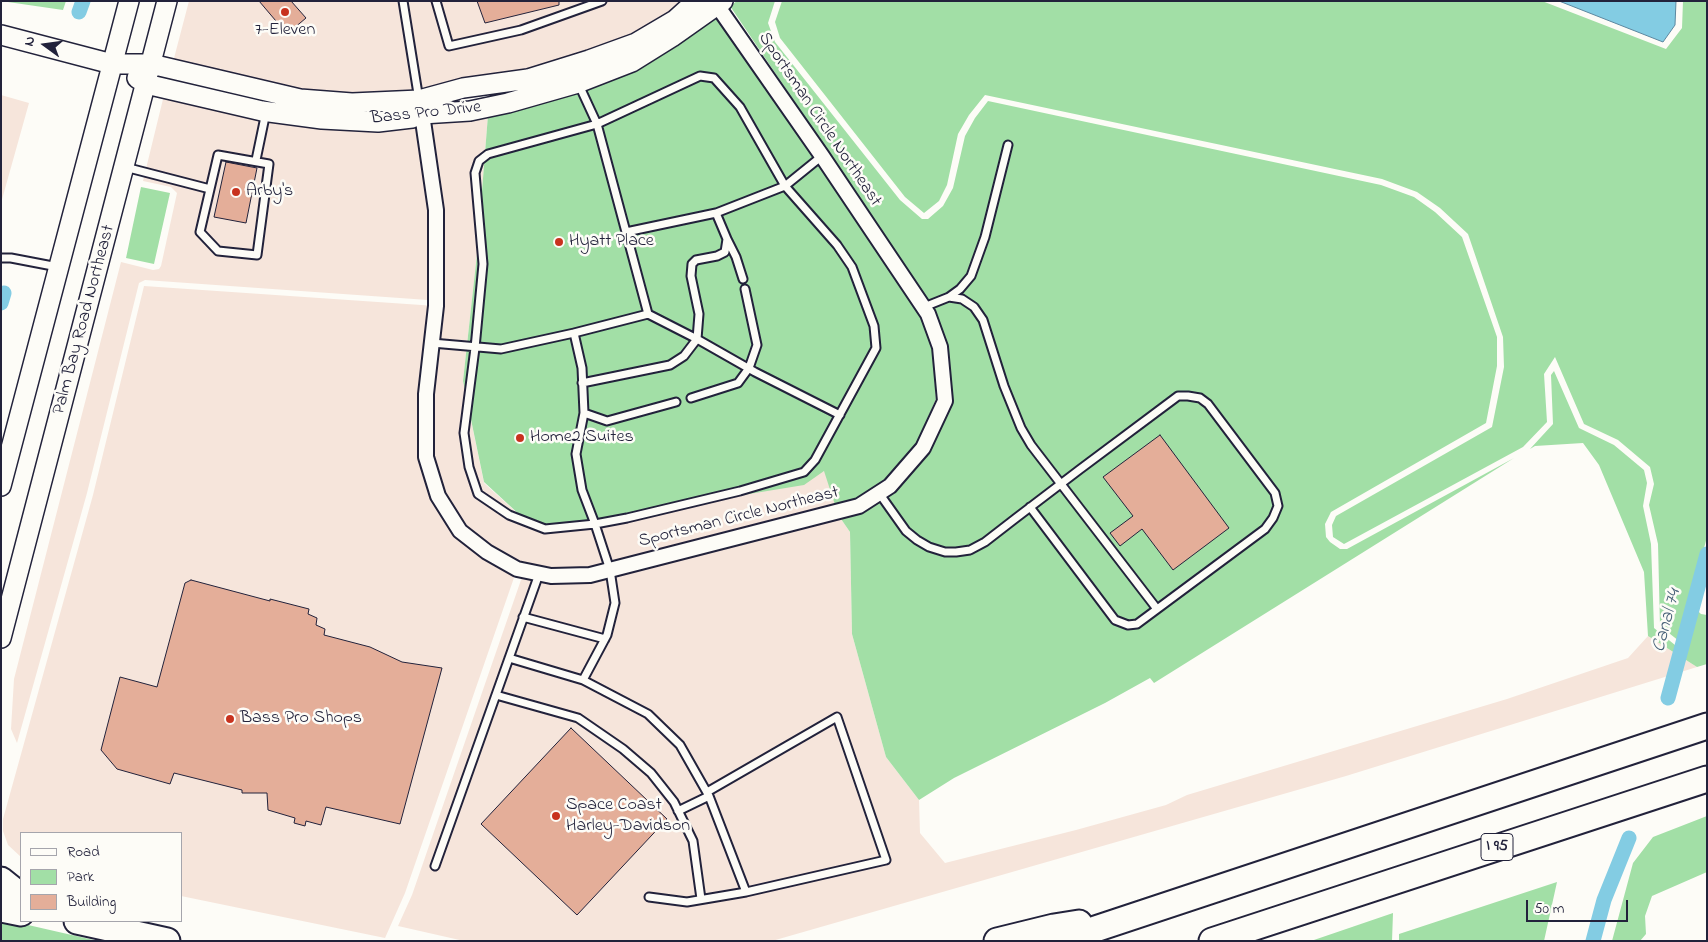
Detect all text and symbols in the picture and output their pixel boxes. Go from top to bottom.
marker: 7-Eleven [279,6,291,18]
north arrow [20,20,70,70]
place label: 7-Eleven [255,20,315,42]
street label: Sportsman Circle Northeast [753,29,885,211]
text: N [19,34,41,48]
street label: Bass Pro Drive [370,97,482,131]
place label: Arby's [246,181,293,203]
marker: Arby's [230,186,242,198]
street label: Palm Bay Road Northeast [49,223,121,417]
place label: Hyatt Place [569,231,654,253]
marker: Hyatt Place [553,236,565,248]
place label: Home2 Suites [530,427,634,449]
marker: Home2 Suites [514,432,526,444]
street label: Sportsman Circle Northeast [637,483,841,553]
water label: Canal 74 [1649,587,1687,655]
place label: Bass Pro Shops [240,708,362,730]
marker: Bass Pro Shops [224,713,236,725]
place label: Space Coast Harley-Davidson [566,795,690,838]
marker: Space Coast Harley-Davidson [550,810,562,822]
legend [20,832,182,922]
road number: I 95 [1481,834,1513,860]
text: Road [67,841,100,863]
text: Park [67,866,94,888]
scale bar [1528,890,1630,922]
text: Building [67,891,116,913]
text: 50 m [1534,898,1564,920]

